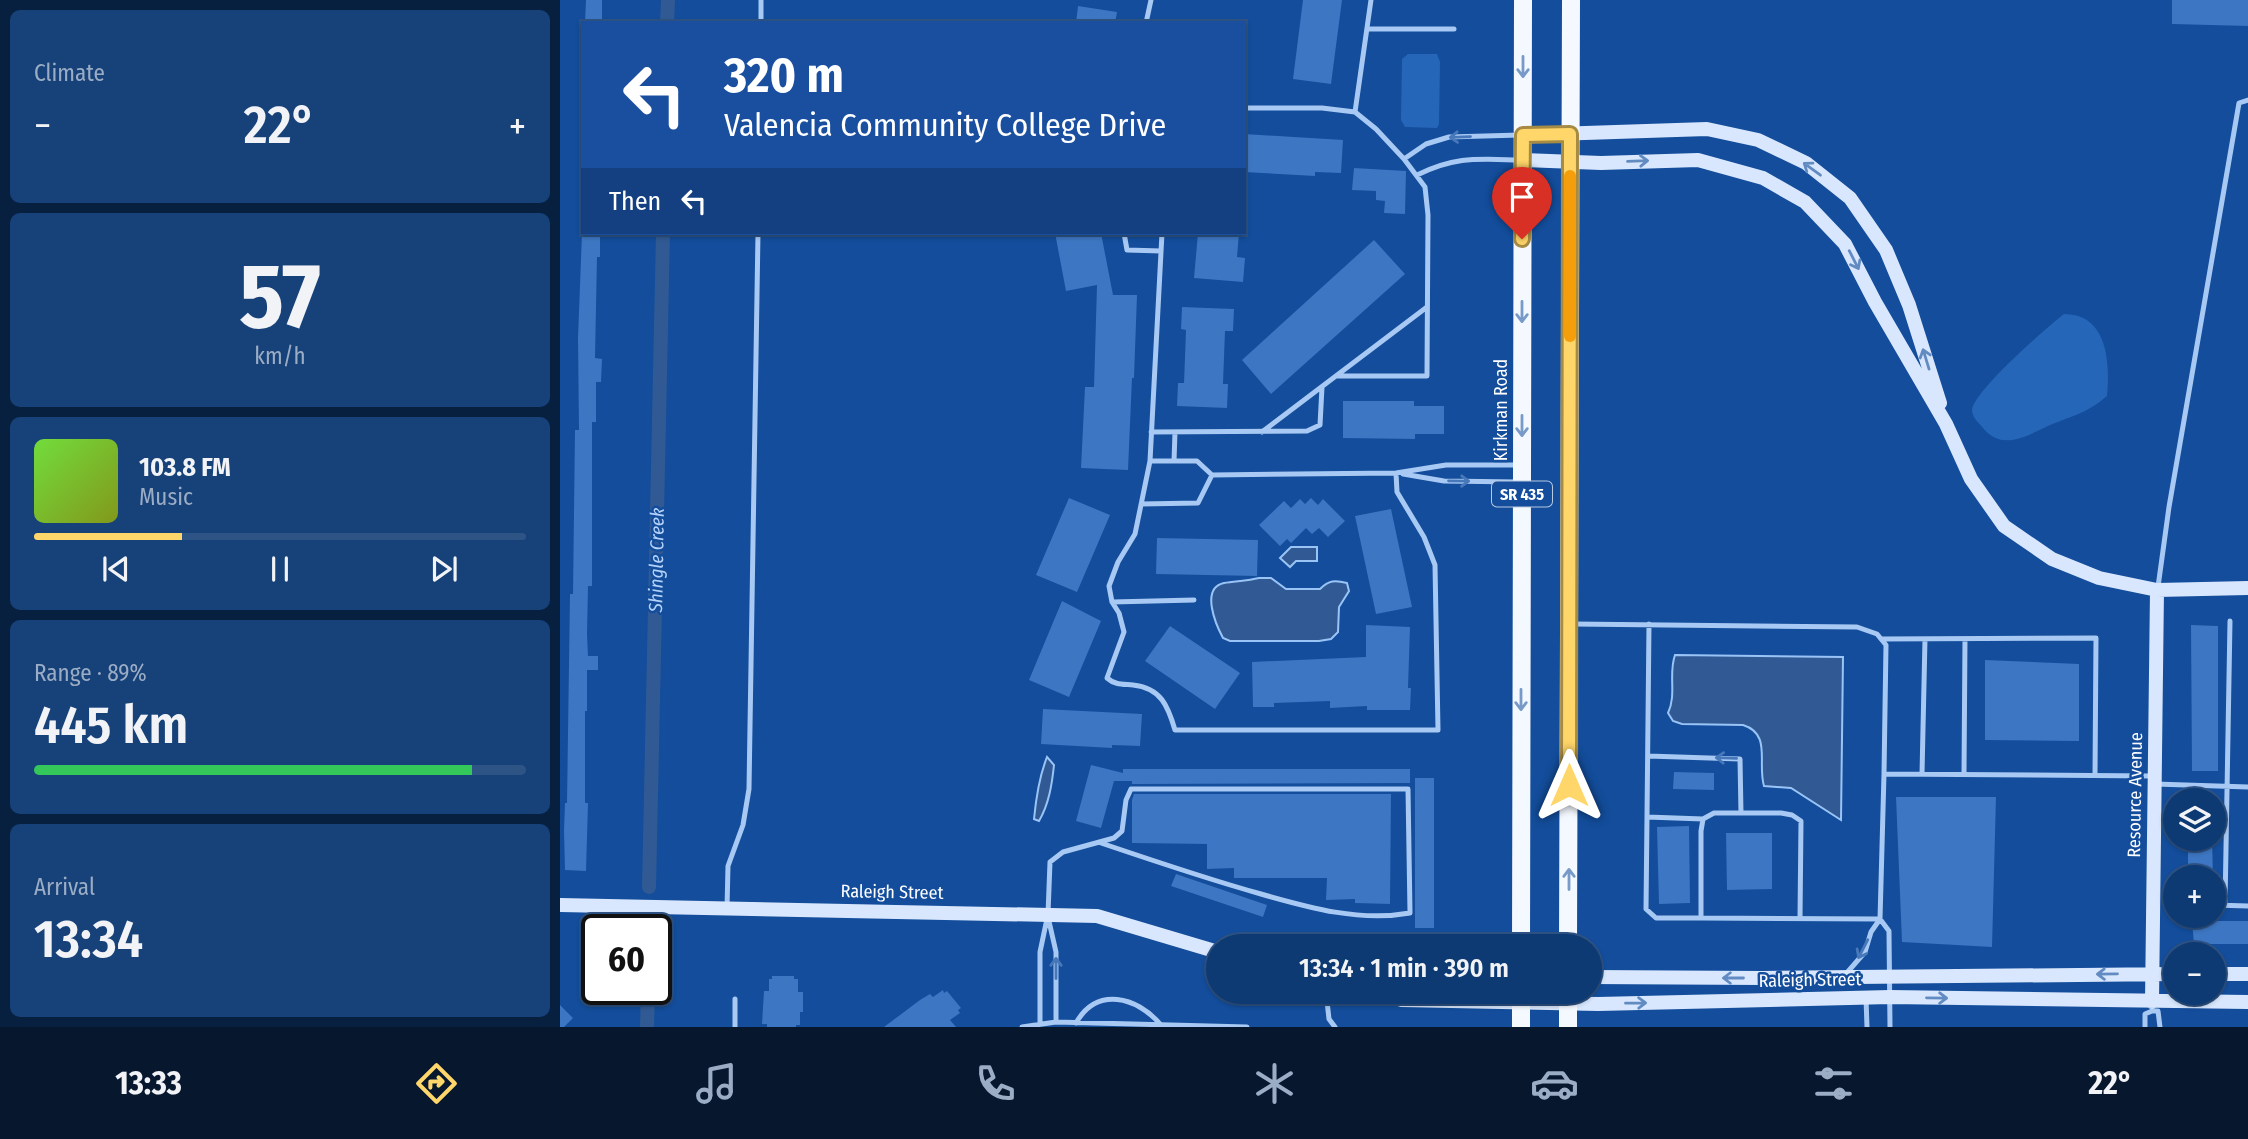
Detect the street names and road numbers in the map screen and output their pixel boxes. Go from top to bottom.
street label: Kirkman Road [1490,359,1512,461]
road number: SR 435 [1492,481,1552,506]
street label: Resource Avenue [2123,732,2147,858]
street label: Raleigh Street [840,880,944,904]
street label: Raleigh Street [1758,968,1862,992]

